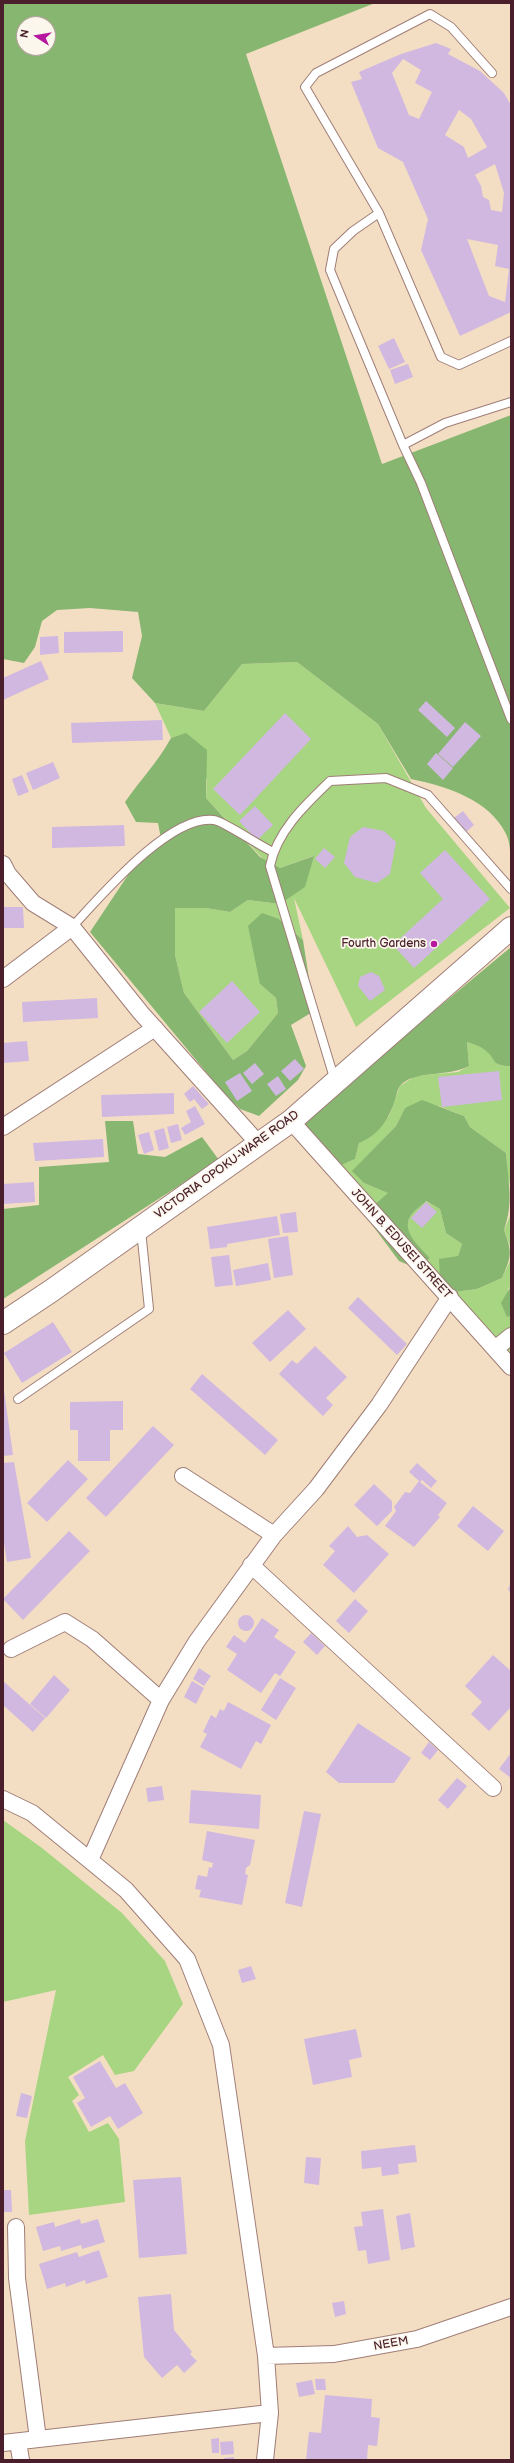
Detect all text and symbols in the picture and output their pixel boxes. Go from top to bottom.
north arrow [16,16,56,56]
text: N [18,28,32,39]
place label: Fourth Gardens [341,937,426,951]
marker: Fourth Gardens [429,939,439,949]
street label: VICTORIA OPOKU-WARE ROAD [152,1108,302,1222]
street label: JOHN B. EDUSEI STREET [348,1186,454,1302]
street label: NEEM [372,2334,410,2354]

